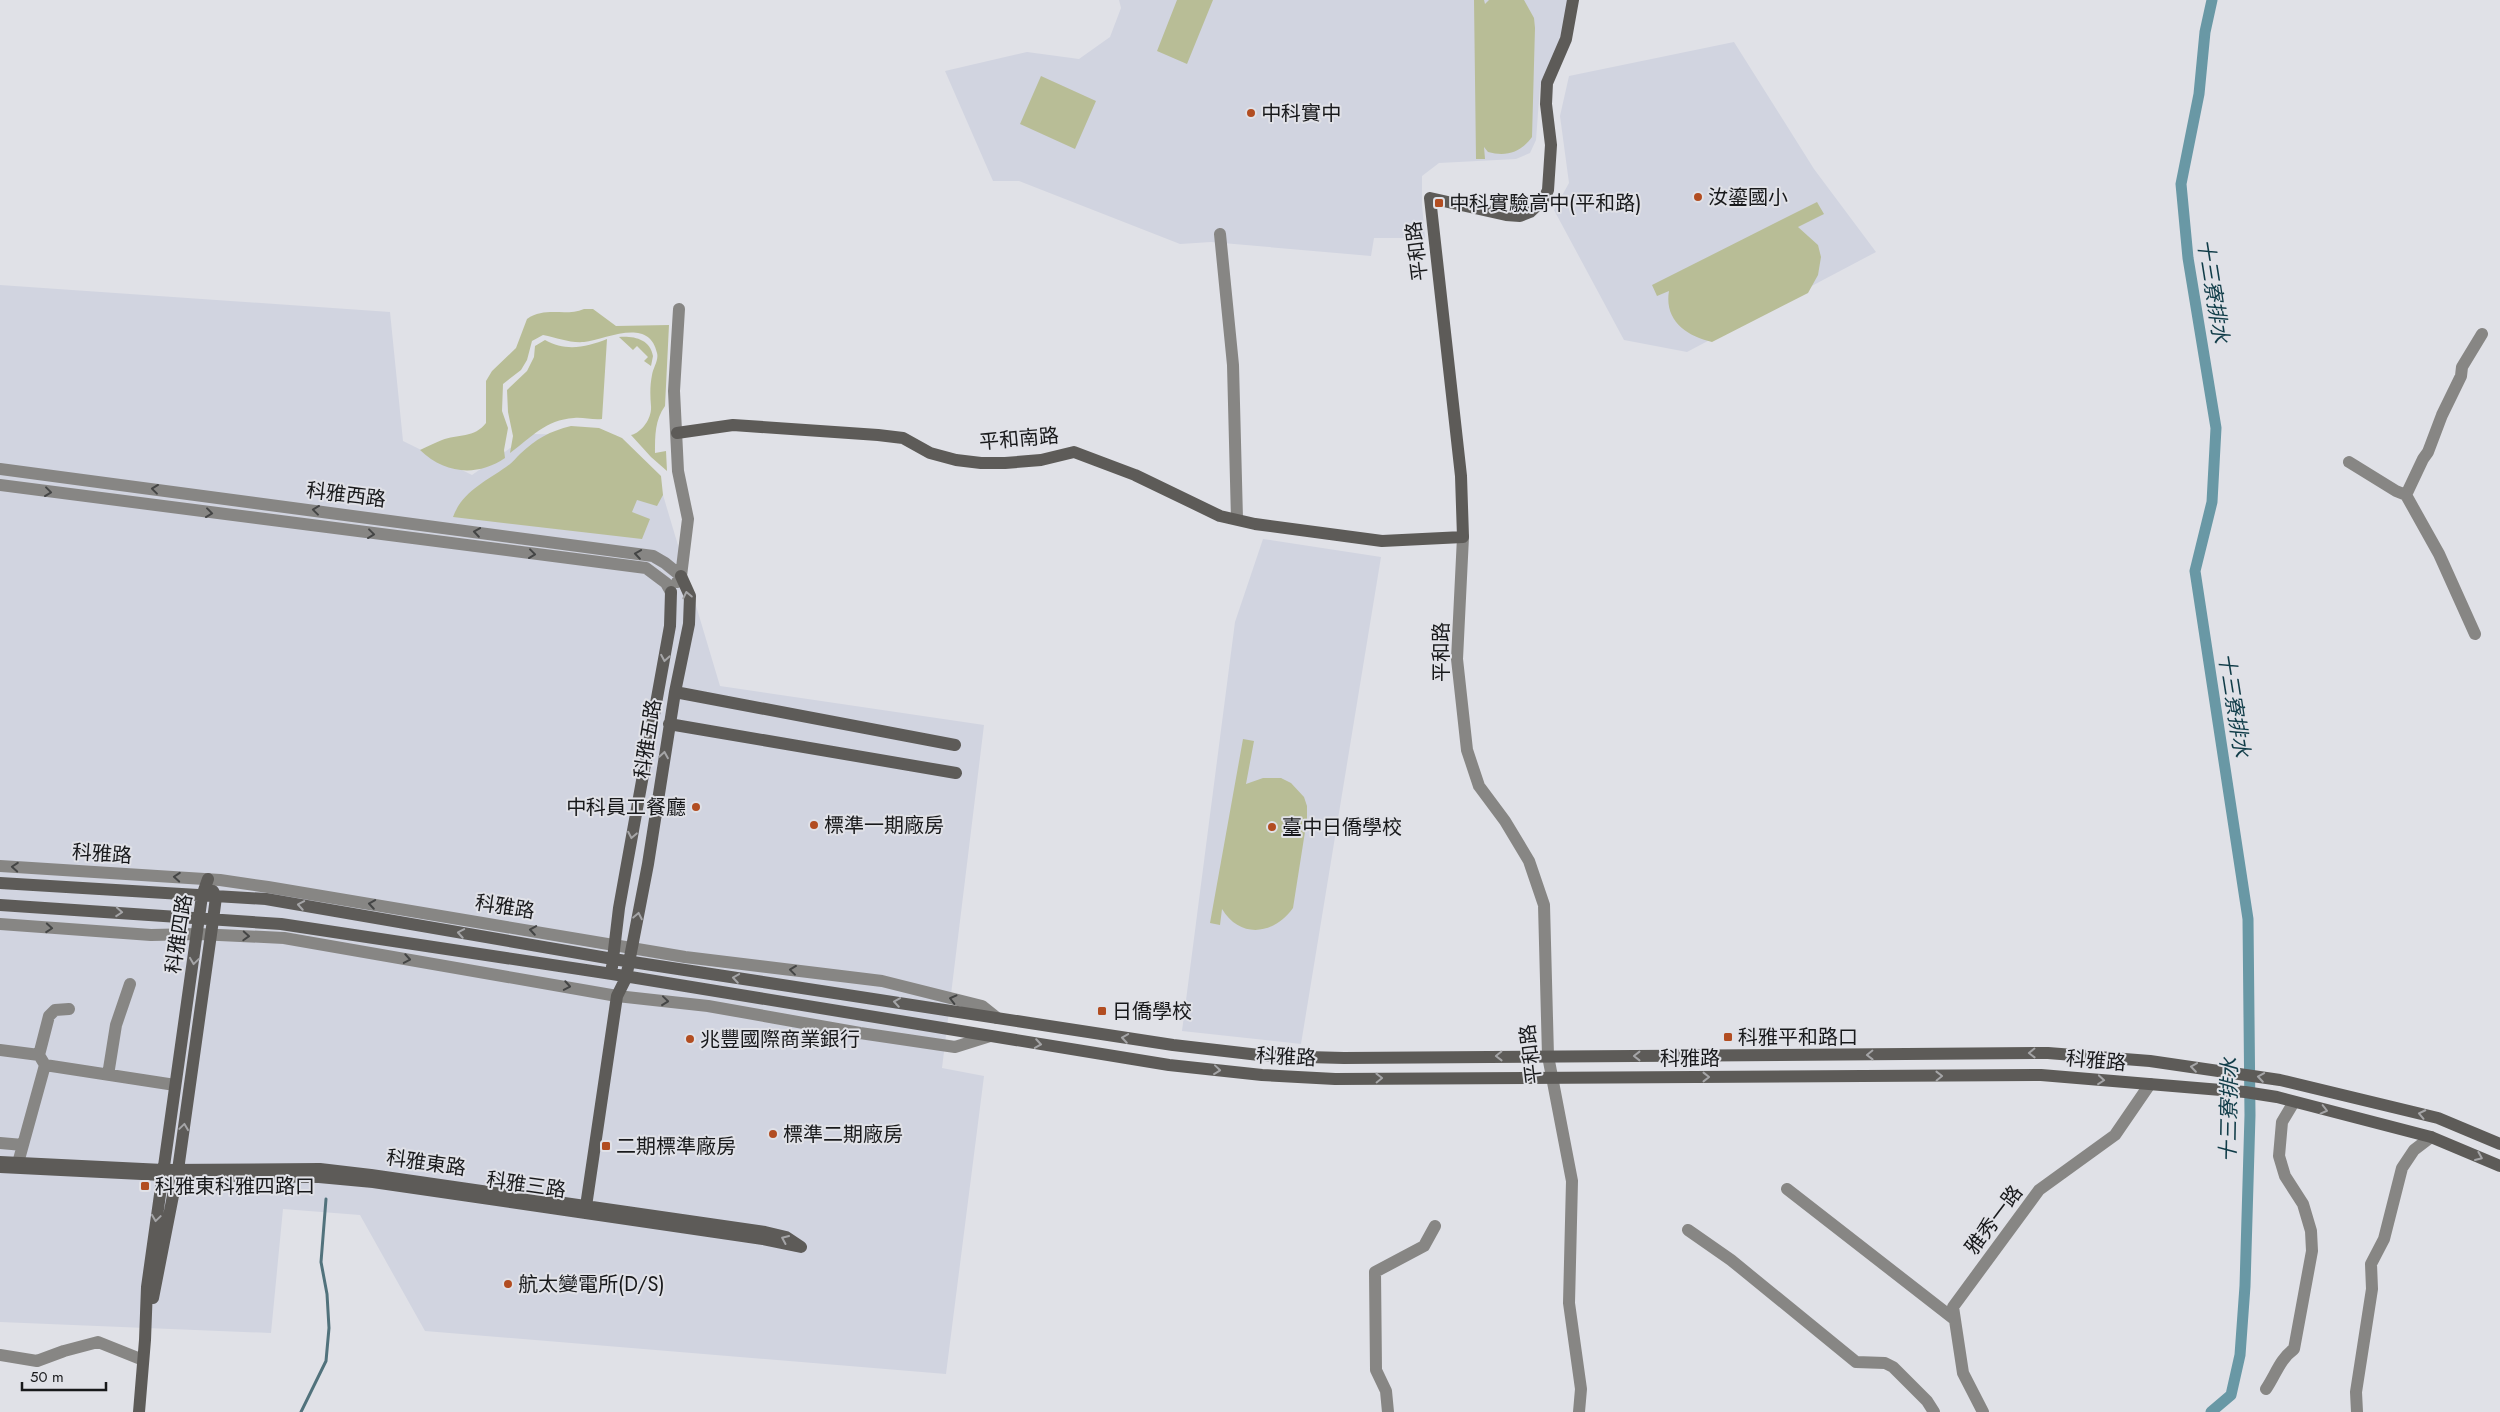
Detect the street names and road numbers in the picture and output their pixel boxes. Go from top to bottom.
street label: 平和路 [1399,219,1435,283]
street label: 平和南路 [978,421,1060,457]
street label: 科雅西路 [305,476,387,514]
street label: 平和路 [1427,622,1456,682]
street label: 科雅五路 [627,697,669,781]
street label: 科雅路 [71,837,133,871]
street label: 科雅路 [473,888,537,926]
street label: 科雅四路 [158,892,200,976]
street label: 平和路 [1513,1022,1549,1086]
street label: 科雅路 [1255,1041,1317,1073]
street label: 科雅路 [1660,1044,1720,1073]
street label: 科雅路 [2065,1044,2127,1078]
street label: 科雅東路 [384,1143,468,1183]
street label: 科雅三路 [484,1165,568,1205]
street label: 雅秀一路 [1958,1179,2030,1261]

